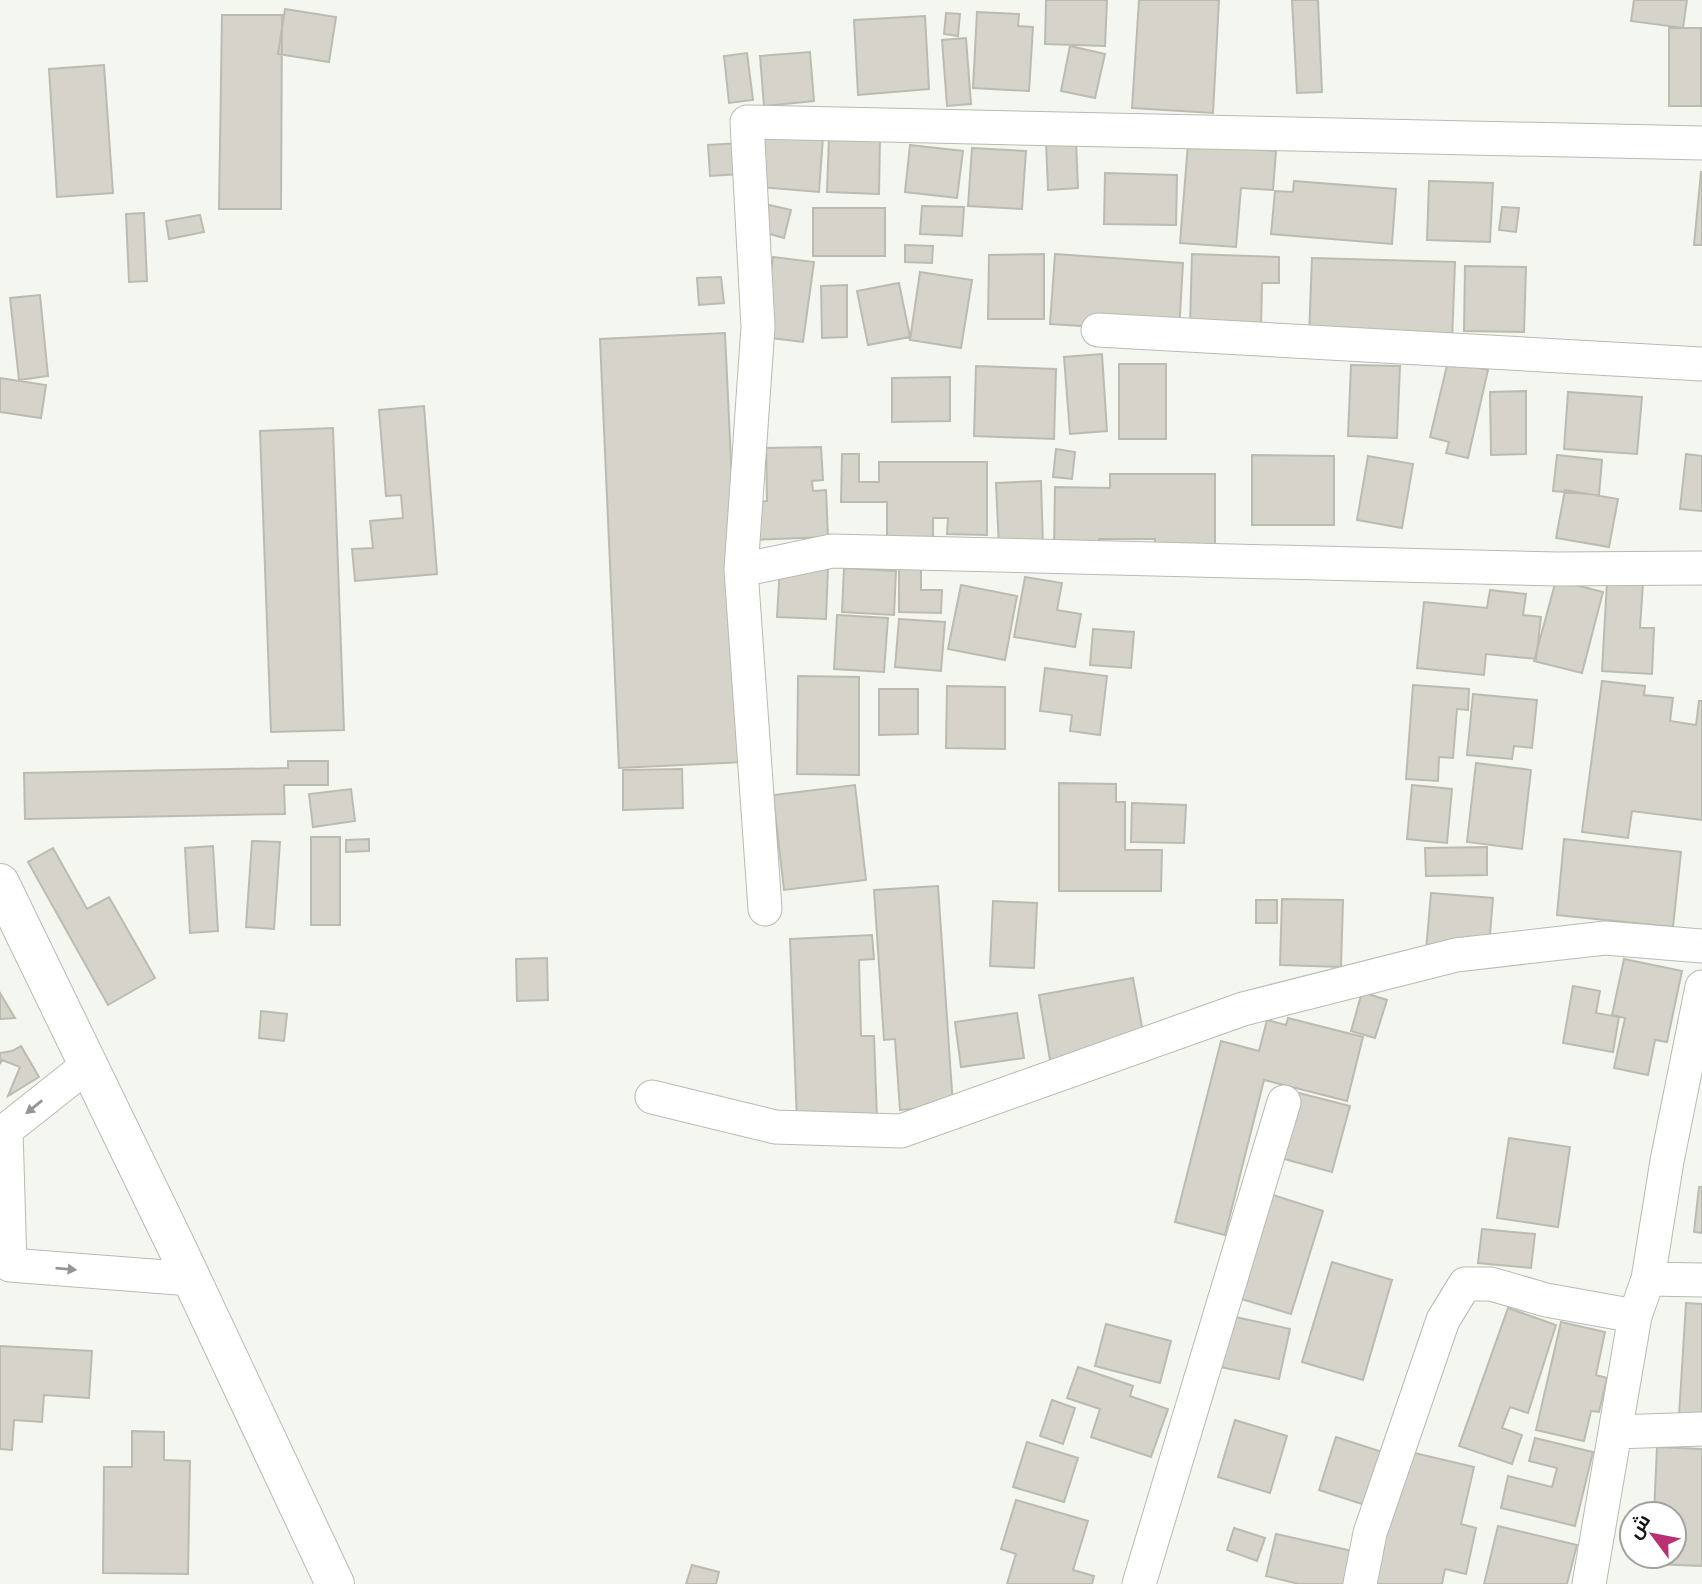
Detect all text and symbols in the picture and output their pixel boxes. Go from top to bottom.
one-way arrow [26,1100,44,1115]
one-way arrow [55,1264,77,1275]
north arrow [1618,1500,1688,1570]
text: ش [1623,1510,1656,1543]

